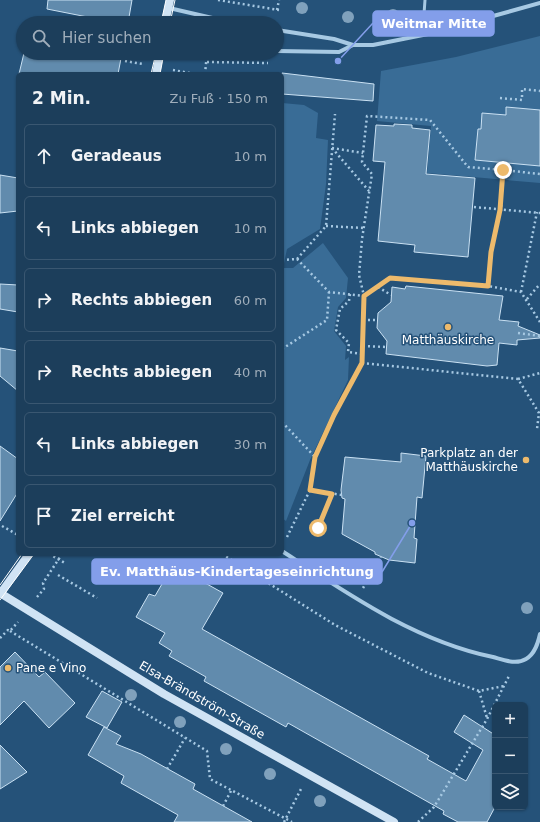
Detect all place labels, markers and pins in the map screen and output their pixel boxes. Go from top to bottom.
callout: Weitmar Mitte [373,11,494,36]
marker: Matthäuskirche [443,322,453,332]
place label: Matthäuskirche [402,333,494,347]
place label: Parkplatz an der Matthäuskirche [420,446,518,474]
marker: Parkplatz an der Matthäuskirche [521,455,531,465]
callout: Ev. Matthäus-Kindertageseinrichtung [92,559,382,584]
place label: Pane e Vino [16,661,86,675]
marker: Pane e Vino [3,663,13,673]

